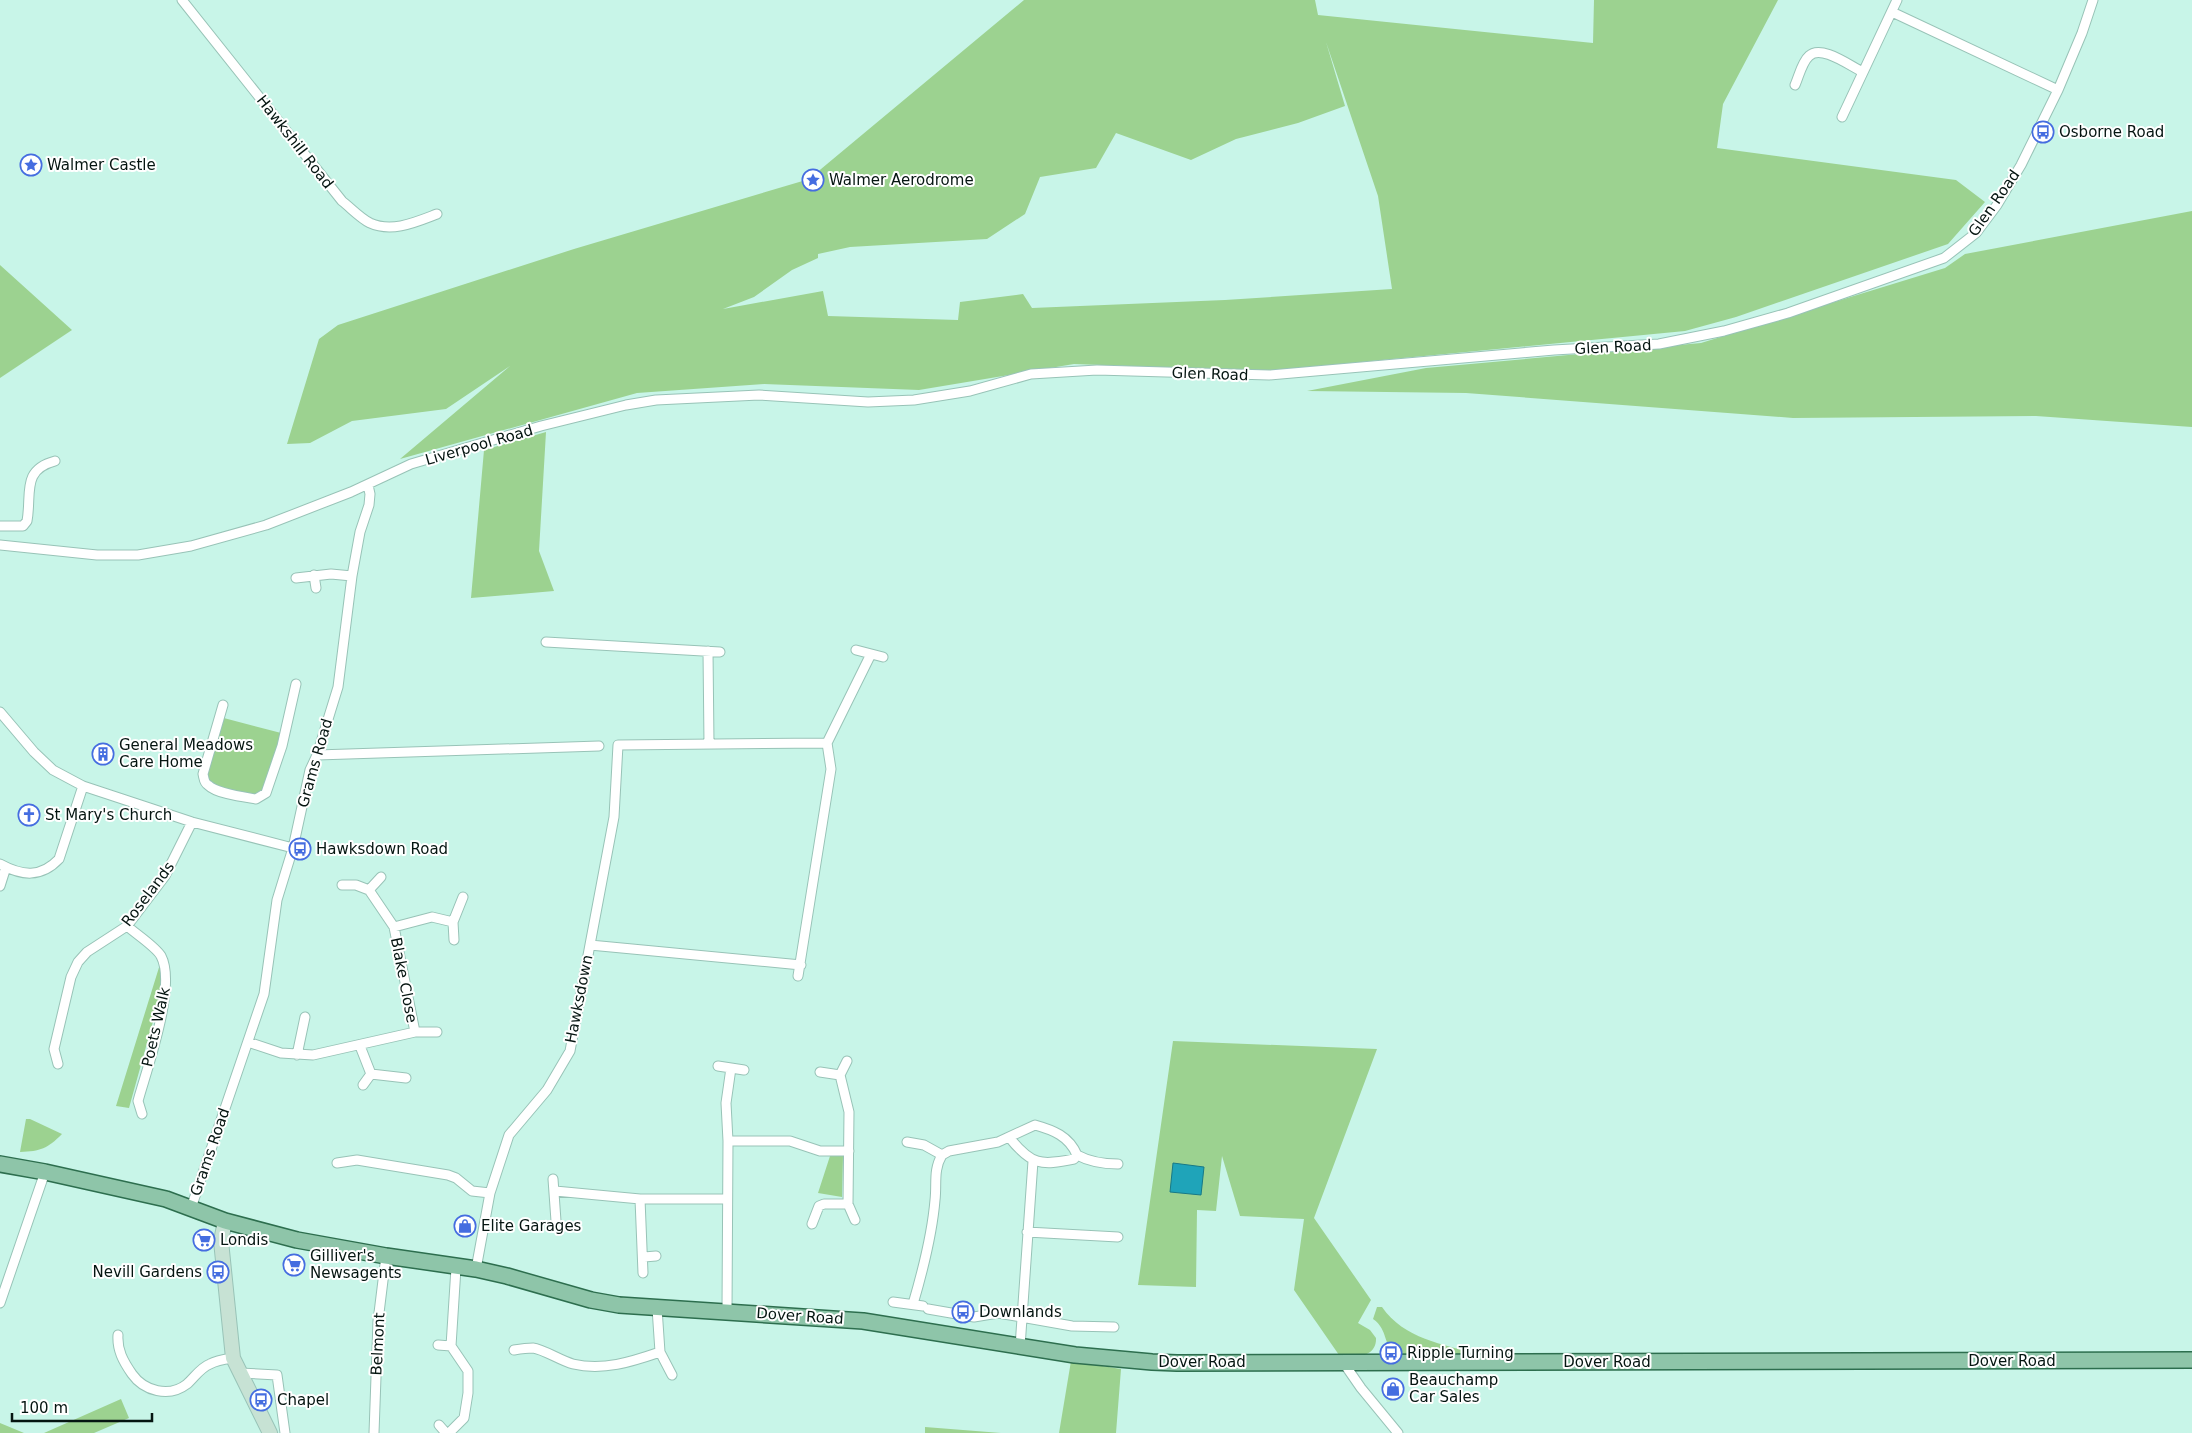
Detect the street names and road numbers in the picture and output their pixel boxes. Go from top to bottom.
street label: Hawkshill Road [253,92,337,192]
street label: Glen Road [1965,166,2023,240]
street label: Glen Road [1574,336,1652,358]
street label: Glen Road [1171,364,1249,384]
street label: Liverpool Road [423,421,535,469]
street label: Grams Road [294,716,336,810]
street label: Roselands [118,858,178,930]
street label: Blake Close [387,936,421,1024]
street label: Hawksdown [562,953,596,1045]
street label: Poets Walk [138,985,174,1069]
street label: Grams Road [187,1106,233,1198]
street label: Dover Road [756,1304,844,1328]
street label: Belmont [367,1312,389,1376]
street label: Dover Road [1968,1352,2056,1370]
street label: Dover Road [1158,1353,1246,1371]
street label: Dover Road [1563,1353,1651,1371]

